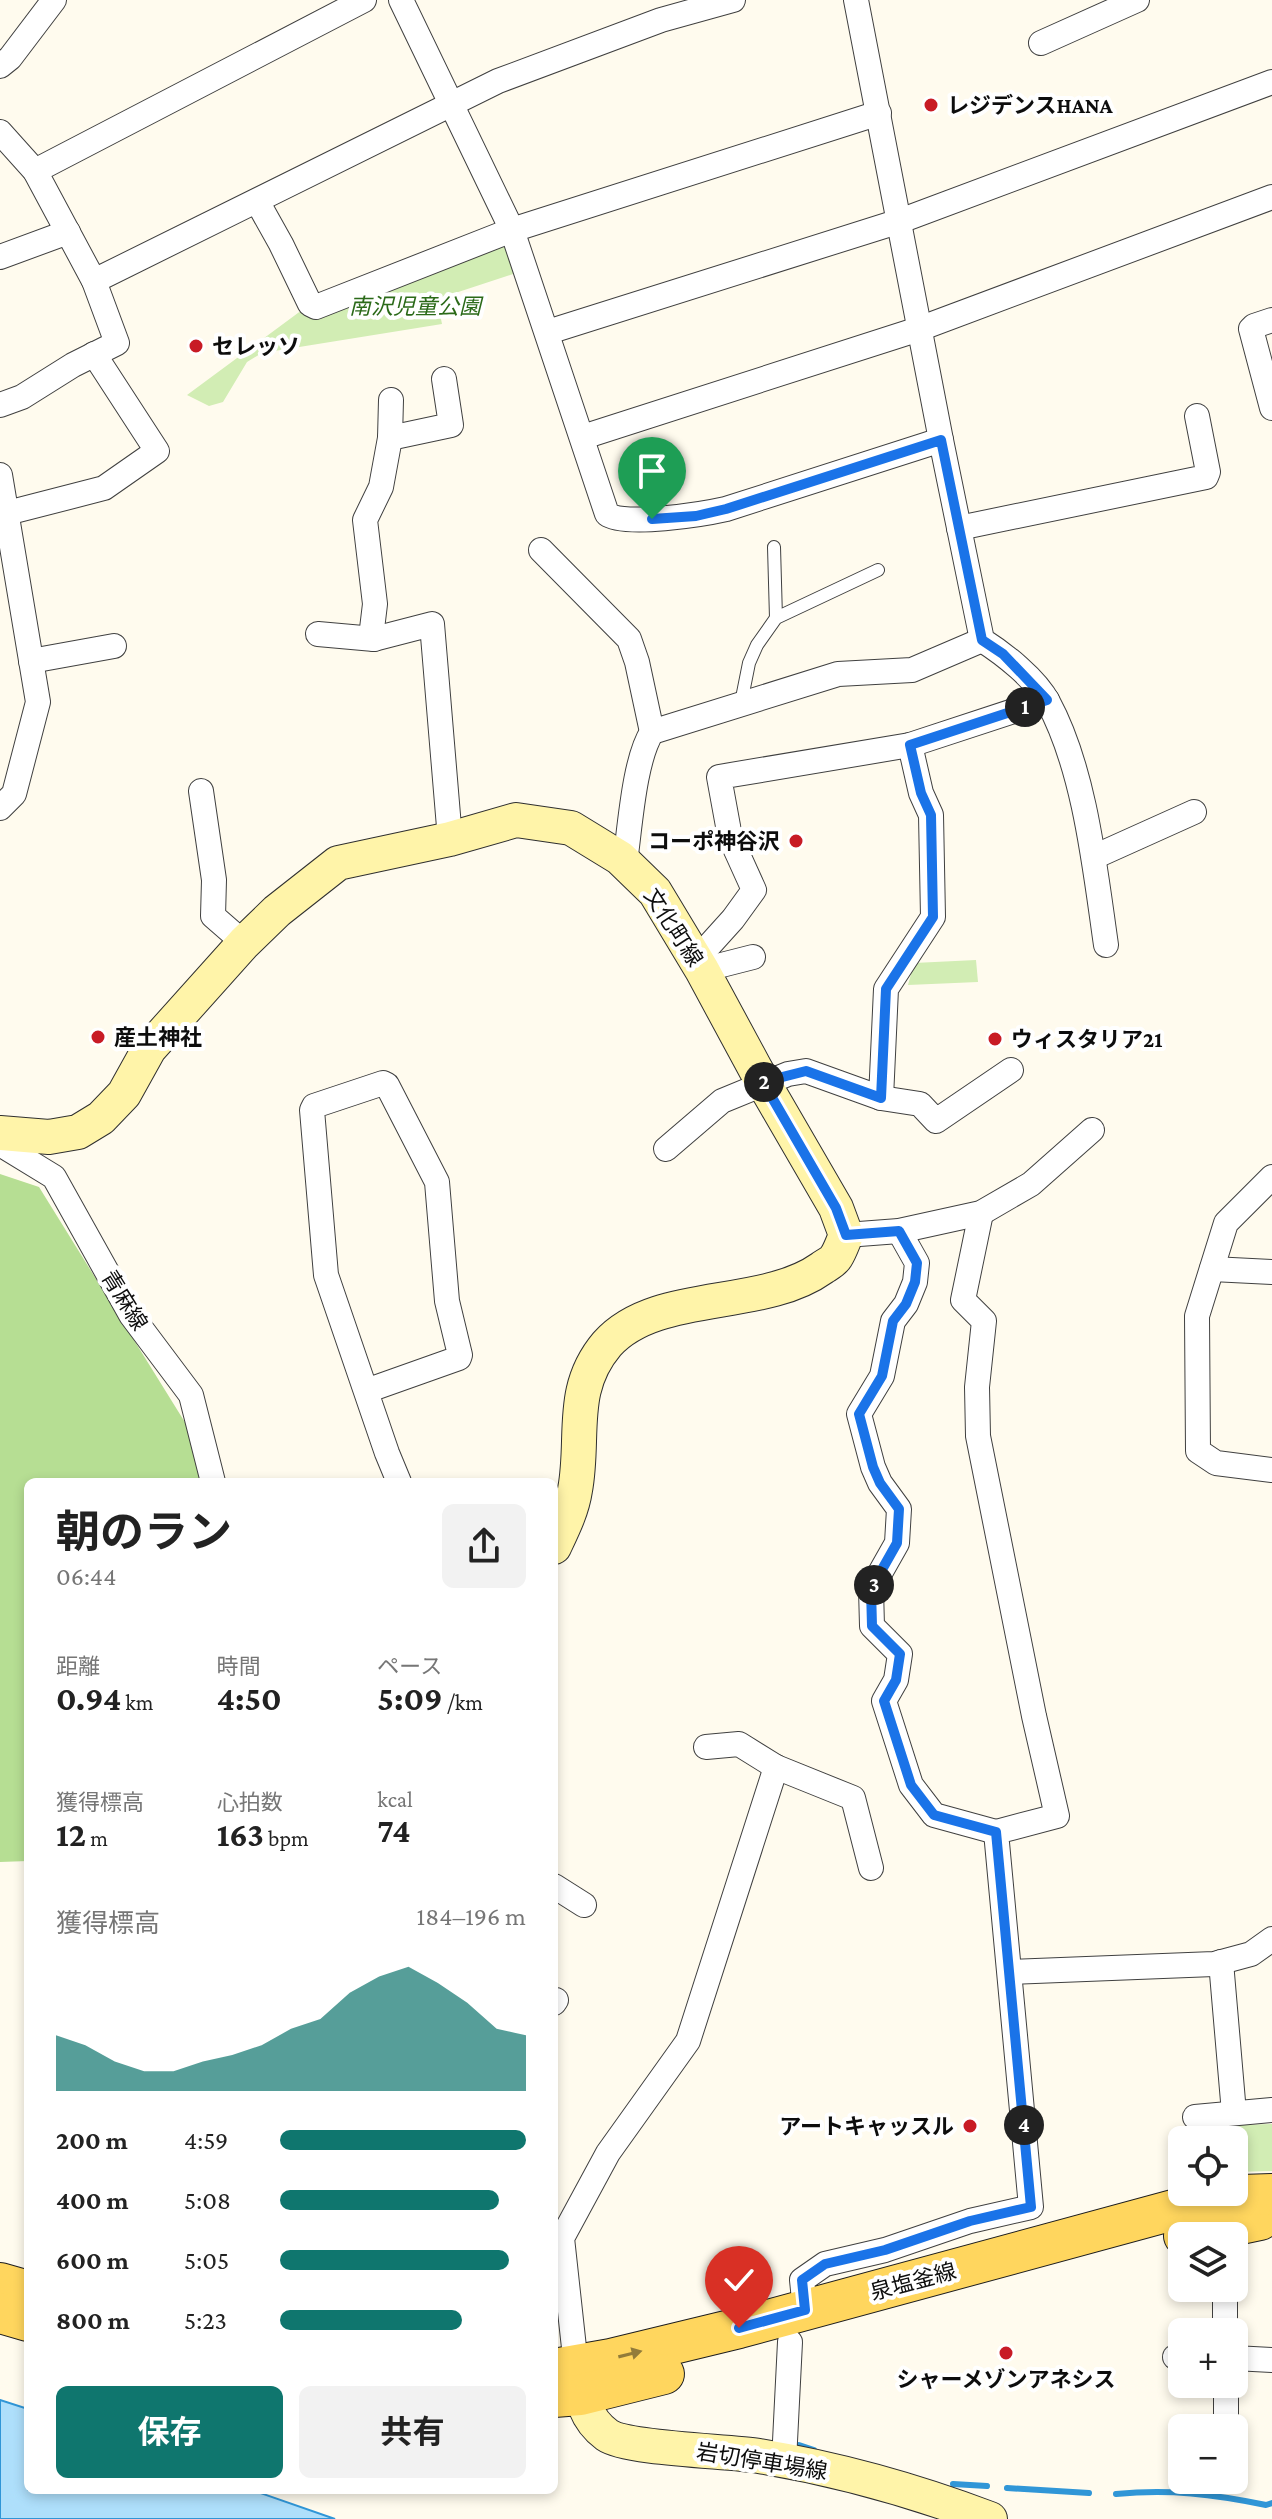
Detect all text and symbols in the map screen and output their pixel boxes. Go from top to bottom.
place label: レジデンスHANA [947,93,1114,118]
marker: レジデンスHANA [922,96,940,114]
park label: 南沢児童公園 [349,294,484,319]
place label: セレッソ [212,334,300,359]
marker: セレッソ [187,337,205,355]
pin [618,437,686,519]
icon: arrive [630,449,674,493]
pin: 1 [1005,687,1045,727]
text: 1 [1021,694,1029,719]
place label: コーポ神谷沢 [648,829,780,854]
marker: コーポ神谷沢 [787,832,805,850]
street label: 文化町線 [639,884,708,971]
place label: 産土神社 [114,1025,202,1050]
place label: ウィスタリア21 [1011,1027,1162,1052]
marker: 産土神社 [89,1028,107,1046]
marker: ウィスタリア21 [986,1030,1004,1048]
pin: 2 [744,1062,784,1102]
text: 2 [758,1069,770,1094]
street label: 青麻線 [96,1266,153,1335]
button: share [442,1504,526,1588]
text: 朝のラン [56,1508,232,1556]
text: 06:44 [56,1562,116,1591]
pin: 3 [854,1565,894,1605]
text: 3 [869,1572,879,1597]
text: 距離 [56,1654,100,1679]
text: 時間 [217,1654,261,1679]
text: ペース [377,1654,442,1679]
text: 0.94 [56,1680,121,1717]
text: 4:50 [217,1680,282,1717]
text: 5:09 [377,1680,443,1717]
text: km [121,1690,154,1715]
text: /km [443,1690,483,1715]
text: kcal [377,1787,413,1812]
text: 獲得標高 [56,1790,144,1815]
text: 心拍数 [217,1790,283,1815]
text: 74 [377,1812,411,1849]
text: 12 [56,1816,86,1853]
text: 163 [217,1816,264,1853]
text: m [86,1826,108,1851]
text: bpm [264,1826,309,1851]
text: 184–196 m [417,1902,526,1931]
text: 獲得標高 [56,1909,160,1938]
pin: 4 [1004,2105,1044,2145]
text: 4 [1018,2112,1030,2137]
place label: アートキャッスル [779,2114,954,2139]
marker: アートキャッスル [961,2117,979,2135]
text: 200 m [56,2126,128,2155]
text: 4:59 [184,2126,228,2155]
map controls [1168,2126,1248,2494]
button: locate [1168,2126,1248,2206]
text: 400 m [56,2186,129,2215]
text: 5:08 [184,2186,231,2215]
button: layers [1168,2222,1248,2302]
text: 600 m [56,2246,129,2275]
text: 5:05 [184,2246,229,2275]
pin [705,2246,773,2328]
icon: check [717,2258,761,2302]
street label: 泉塩釜線 [867,2258,959,2305]
text: 800 m [56,2306,130,2335]
text: 5:23 [184,2306,227,2335]
button: + [1168,2318,1248,2398]
marker: シャーメゾンアネシス [997,2344,1015,2362]
one-way arrow [618,2347,643,2360]
place label: シャーメゾンアネシス [896,2367,1116,2392]
button: 保存 [56,2386,283,2478]
button: 共有 [299,2386,526,2478]
button: − [1168,2414,1248,2494]
street label: 岩切停車場線 [695,2439,829,2484]

